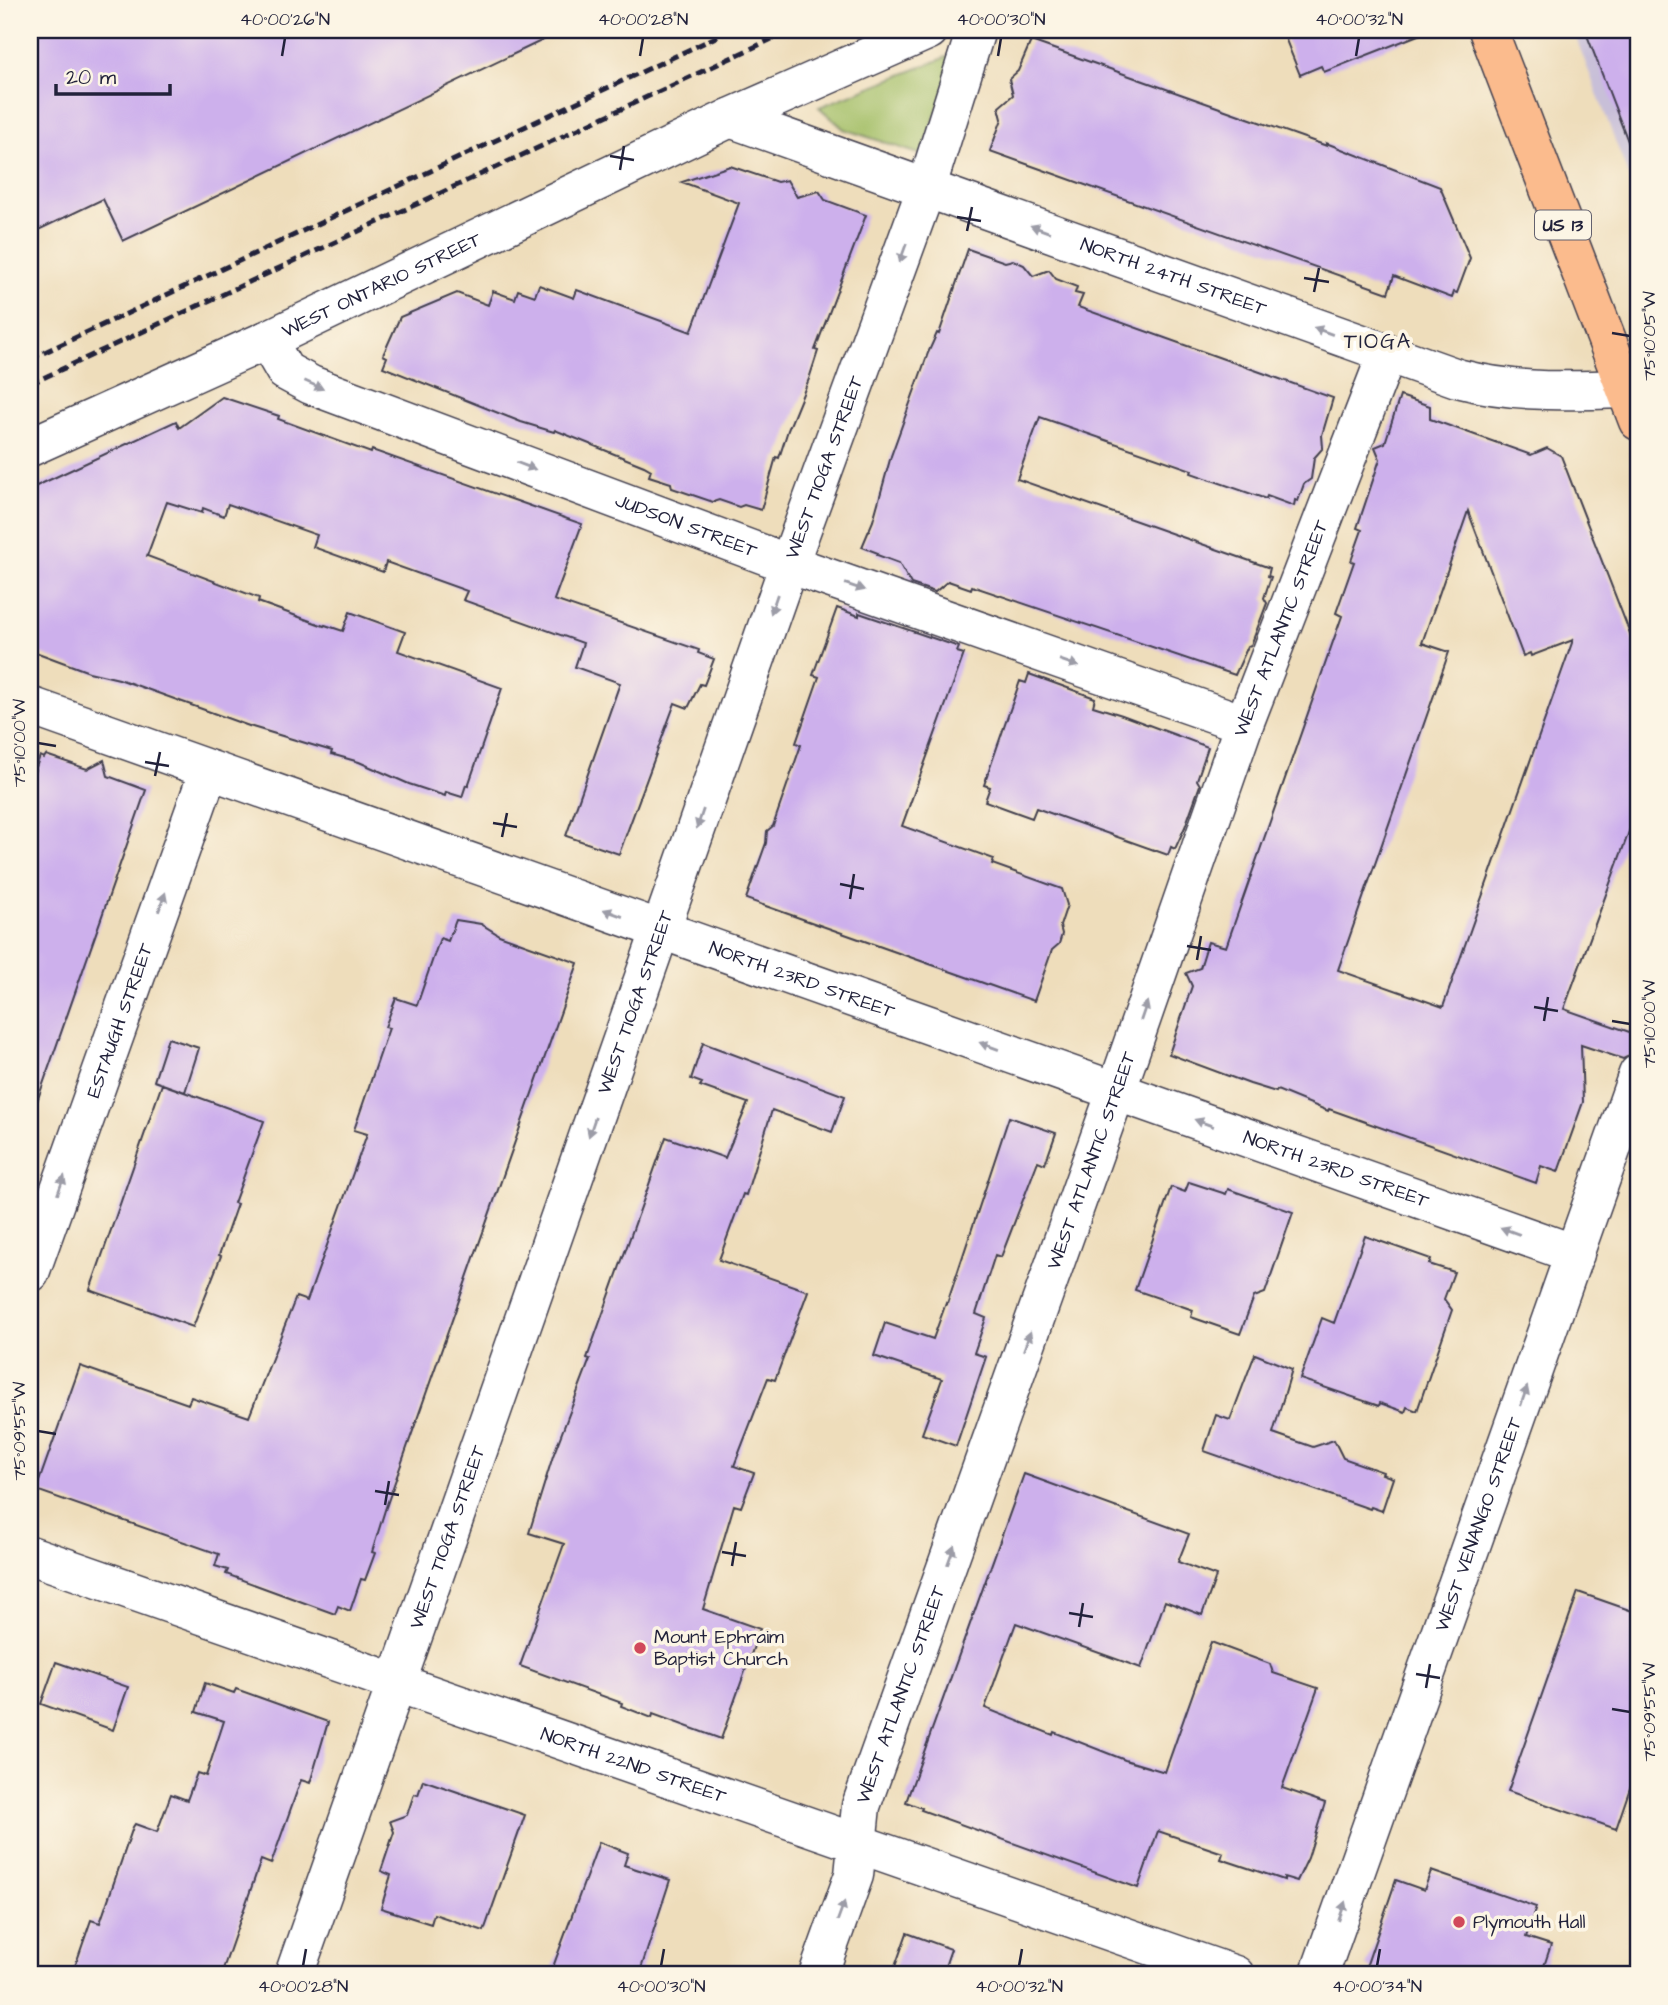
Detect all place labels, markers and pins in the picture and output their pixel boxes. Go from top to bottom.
place label: Mount Ephraim Baptist Church [654,1624,788,1673]
marker: Mount Ephraim Baptist Church [632,1640,648,1656]
place label: Plymouth Hall [1473,1909,1586,1937]
marker: Plymouth Hall [1451,1914,1467,1930]

